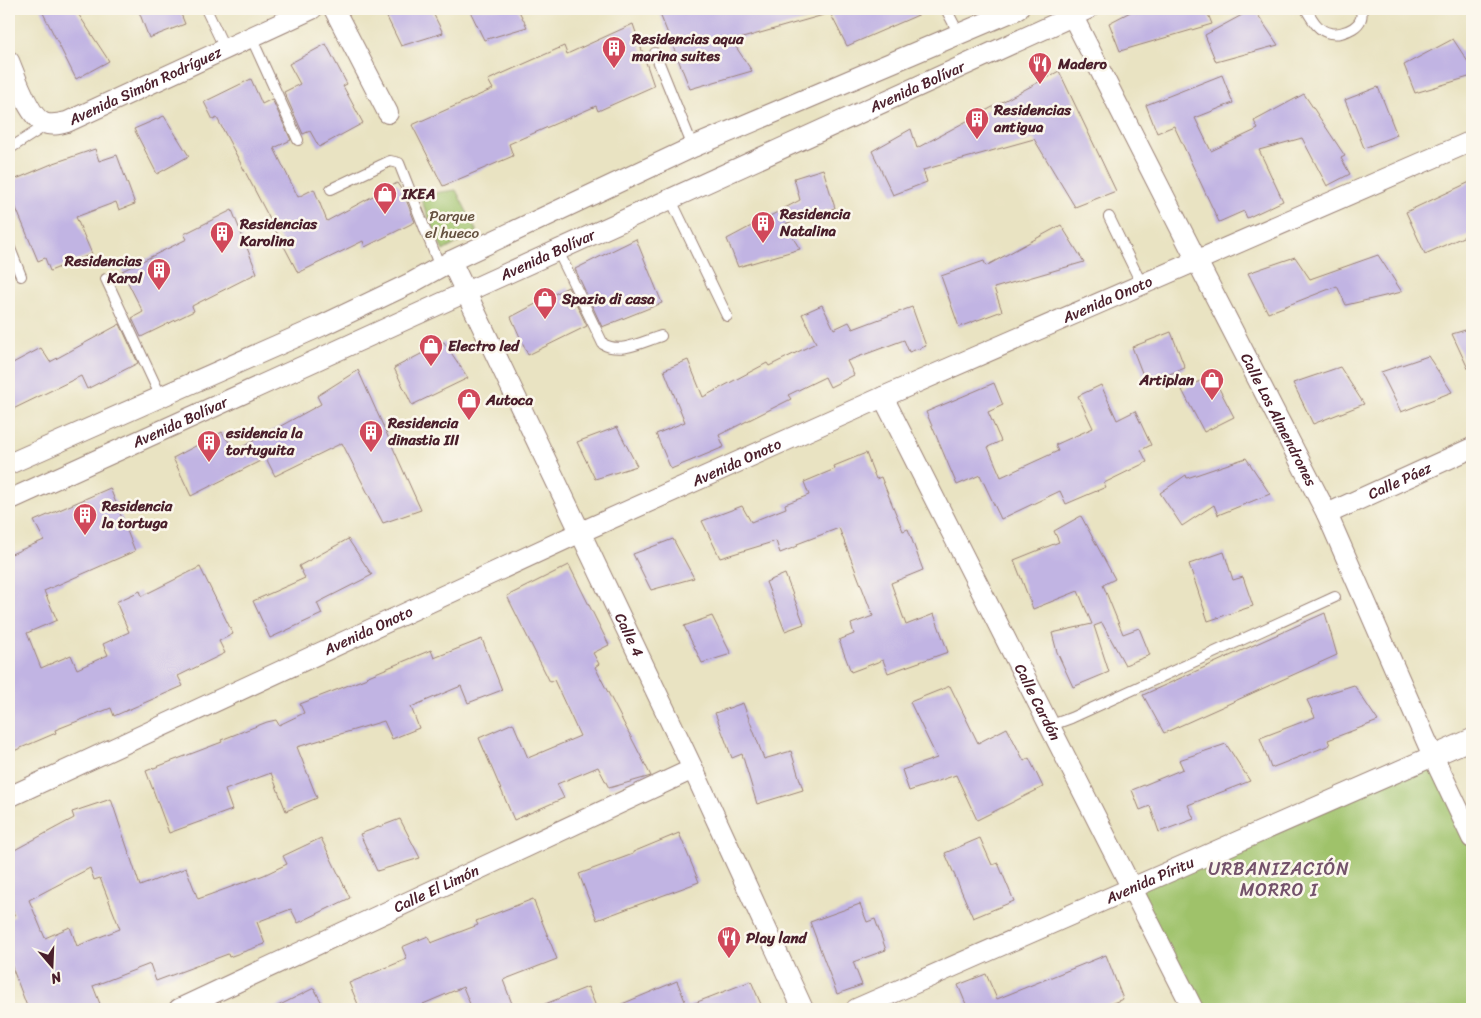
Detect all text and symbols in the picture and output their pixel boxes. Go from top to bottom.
place label: Residencias aqua marina suites [631,26,744,69]
building icon: Residencias aqua marina suites [601,35,627,69]
street label: Avenida Simón Rodríguez [63,39,227,133]
restaurant icon: Madero [1027,51,1053,85]
place label: Madero [1057,51,1108,77]
street label: Avenida Bolívar [865,53,970,120]
place label: Residencias antigua [993,97,1072,140]
building icon: Residencias antigua [964,106,990,140]
shop icon: IKEA [372,181,398,215]
place label: IKEA [401,181,435,207]
place label: Residencia Natalina [779,201,851,244]
park label: Parque el hueco [425,203,479,246]
building icon: Residencia Natalina [750,210,776,244]
place label: Residencias Karolina [239,211,318,254]
building icon: Residencias Karolina [209,220,235,254]
street label: Avenida Bolívar [495,221,601,288]
place label: Residencias Karol [64,248,143,291]
building icon: Residencias Karol [146,257,172,291]
street label: Avenida Onoto [1057,268,1157,331]
shop icon: Spazio di casa [532,286,558,320]
place label: Spazio di casa [561,286,655,312]
shop icon: Electro led [418,333,444,367]
place label: Electro led [448,333,521,359]
street label: Calle Los Almendrones [1233,348,1324,491]
place label: Artiplan [1139,367,1195,393]
shop icon: Artiplan [1199,367,1225,401]
shop icon: Autoca [456,387,482,421]
place label: Autoca [485,387,534,413]
street label: Avenida Bolívar [127,389,233,456]
place label: Residencia dinastia III [387,410,459,453]
building icon: Residencia dinastia III [358,419,384,453]
place label: esidencia la tortuguita [225,420,303,463]
building icon: esidencia la tortuguita [196,429,222,463]
street label: Avenida Onoto [687,431,786,494]
street label: Calle Páez [1364,455,1437,507]
place label: Residencia la tortuga [101,493,173,536]
building icon: Residencia la tortuga [72,502,98,536]
street label: Avenida Onoto [318,598,418,663]
street label: Calle 4 [607,608,651,661]
street label: Calle Cardón [1007,659,1068,745]
street label: Avenida Píritu [1101,849,1198,911]
district label: URBANIZACIÓN MORRO I [1208,853,1350,906]
street label: Calle El Limón [389,858,483,920]
restaurant icon: Play land [716,925,742,959]
place label: Play land [746,925,807,951]
north arrow [28,940,78,990]
text: N [47,964,66,991]

